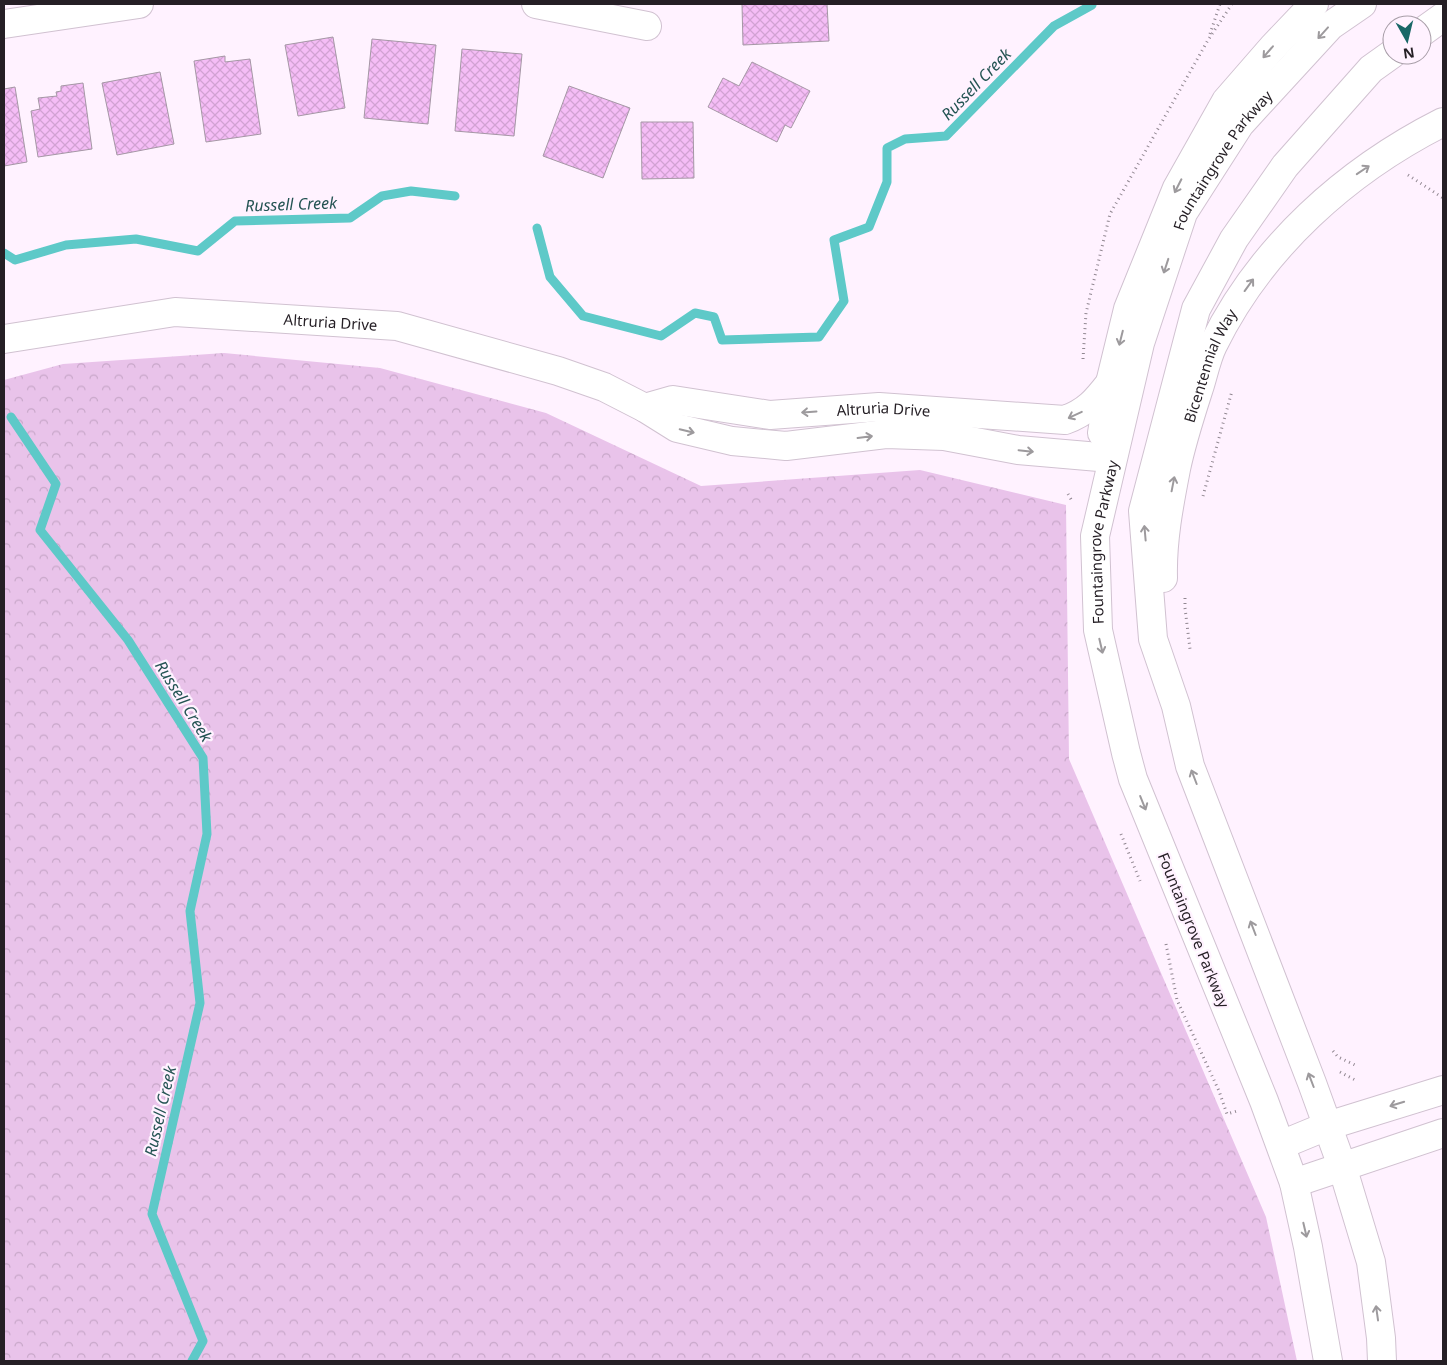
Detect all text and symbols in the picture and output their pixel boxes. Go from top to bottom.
north arrow [1382,15,1432,65]
one-way arrow [1317,26,1329,39]
water label: Russell Creek [936,42,1017,125]
text: N [1402,43,1416,64]
one-way arrow [1263,45,1274,58]
street label: Fountaingrove Parkway [1168,85,1277,233]
one-way arrow [1356,165,1370,175]
one-way arrow [1173,178,1182,193]
water label: Russell Creek [245,191,338,217]
one-way arrow [1161,258,1170,273]
one-way arrow [1244,278,1254,292]
street label: Bicentennial Way [1179,305,1241,425]
street label: Altruria Drive [283,309,378,335]
one-way arrow [1116,329,1125,345]
street label: Altruria Drive [836,397,931,421]
one-way arrow [801,407,817,416]
one-way arrow [1068,411,1083,421]
one-way arrow [679,427,695,436]
one-way arrow [857,432,873,442]
one-way arrow [1018,446,1034,456]
street label: Fountaingrove Parkway [1085,458,1122,625]
one-way arrow [1169,476,1179,492]
one-way arrow [1140,525,1149,541]
one-way arrow [1097,638,1107,654]
water label: Russell Creek [150,656,218,747]
one-way arrow [1189,769,1198,785]
one-way arrow [1139,795,1148,810]
street label: Fountaingrove Parkway [1154,849,1234,1011]
one-way arrow [1248,921,1257,936]
water label: Russell Creek [139,1063,181,1158]
one-way arrow [1306,1073,1315,1088]
one-way arrow [1389,1100,1405,1109]
one-way arrow [1301,1222,1310,1238]
one-way arrow [1372,1305,1382,1321]

